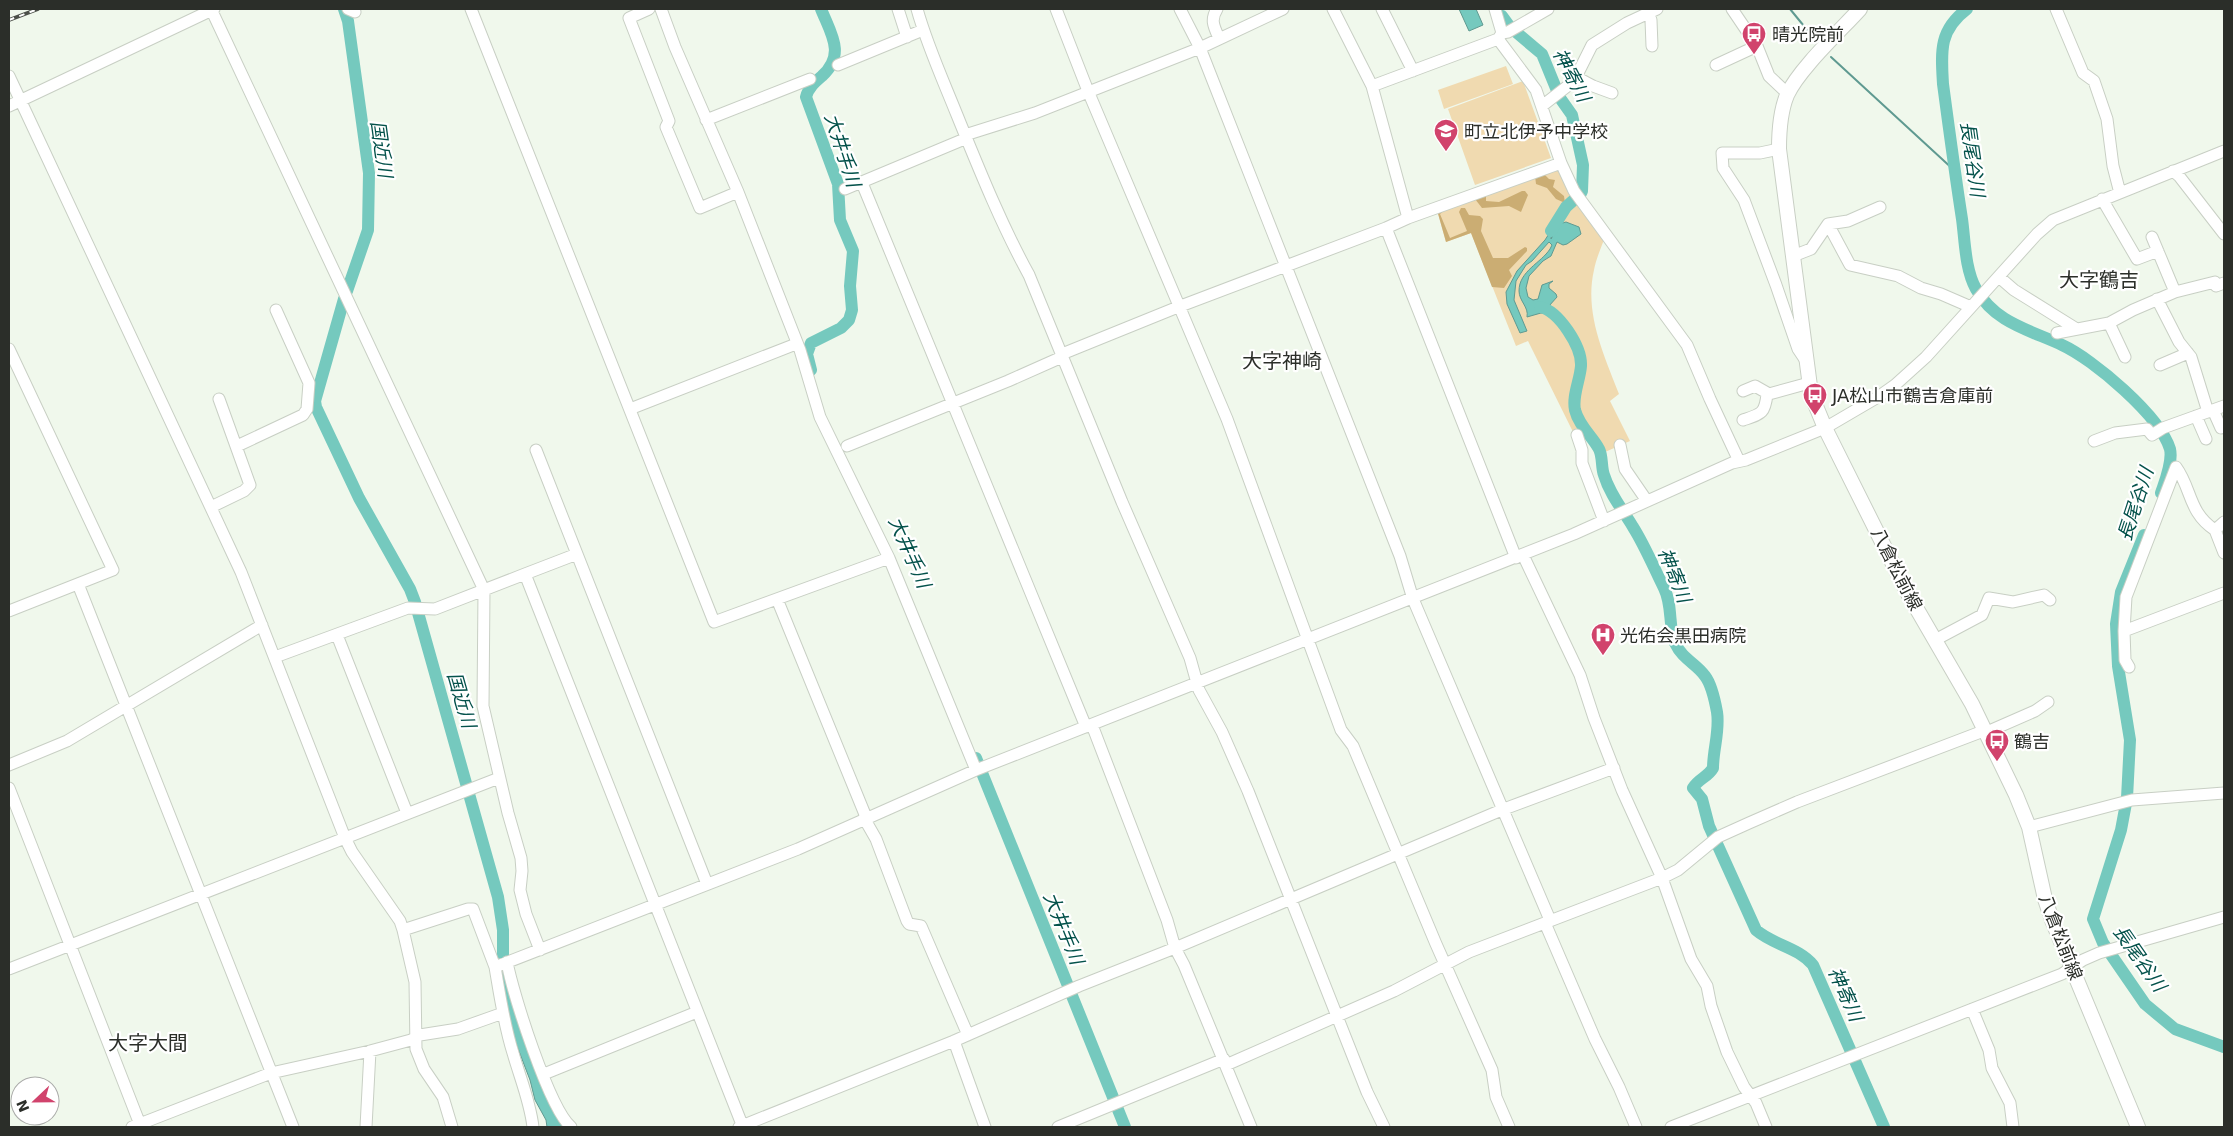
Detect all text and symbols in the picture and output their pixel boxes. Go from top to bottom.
bus stop icon: 晴光院前 [1741,21,1767,55]
place label: 晴光院前 [1772,24,1844,45]
water label: 神寄川 [1549,45,1596,107]
water label: 大井手川 [821,110,866,191]
school or university icon: 町立北伊予中学校 [1433,118,1459,152]
water label: 国近川 [367,119,397,181]
water label: 長尾谷川 [1957,120,1989,200]
place label: 町立北伊予中学校 [1464,121,1608,142]
district label: 大字鶴吉 [2059,268,2139,292]
district label: 大字神崎 [1242,349,1322,373]
bus stop icon: JA松山市鶴吉倉庫前 [1802,382,1828,416]
place label: JA松山市鶴吉倉庫前 [1831,385,1993,406]
water label: 長尾谷川 [2113,463,2158,544]
water label: 大井手川 [884,513,936,593]
street label: 八倉松前線 [1867,524,1927,614]
water label: 神寄川 [1654,544,1697,607]
hospital icon: 光佑会黒田病院 [1590,622,1616,656]
place label: 光佑会黒田病院 [1620,625,1746,646]
water label: 国近川 [444,670,481,732]
bus stop icon: 鶴吉 [1984,728,2010,762]
place label: 鶴吉 [2014,731,2050,752]
water label: 大井手川 [1040,889,1089,969]
street label: 八倉松前線 [2035,891,2087,983]
water label: 長尾谷川 [2109,921,2172,997]
water label: 神寄川 [1824,963,1868,1026]
district label: 大字大間 [108,1031,188,1055]
north arrow [10,1076,60,1126]
text: N [13,1097,33,1114]

